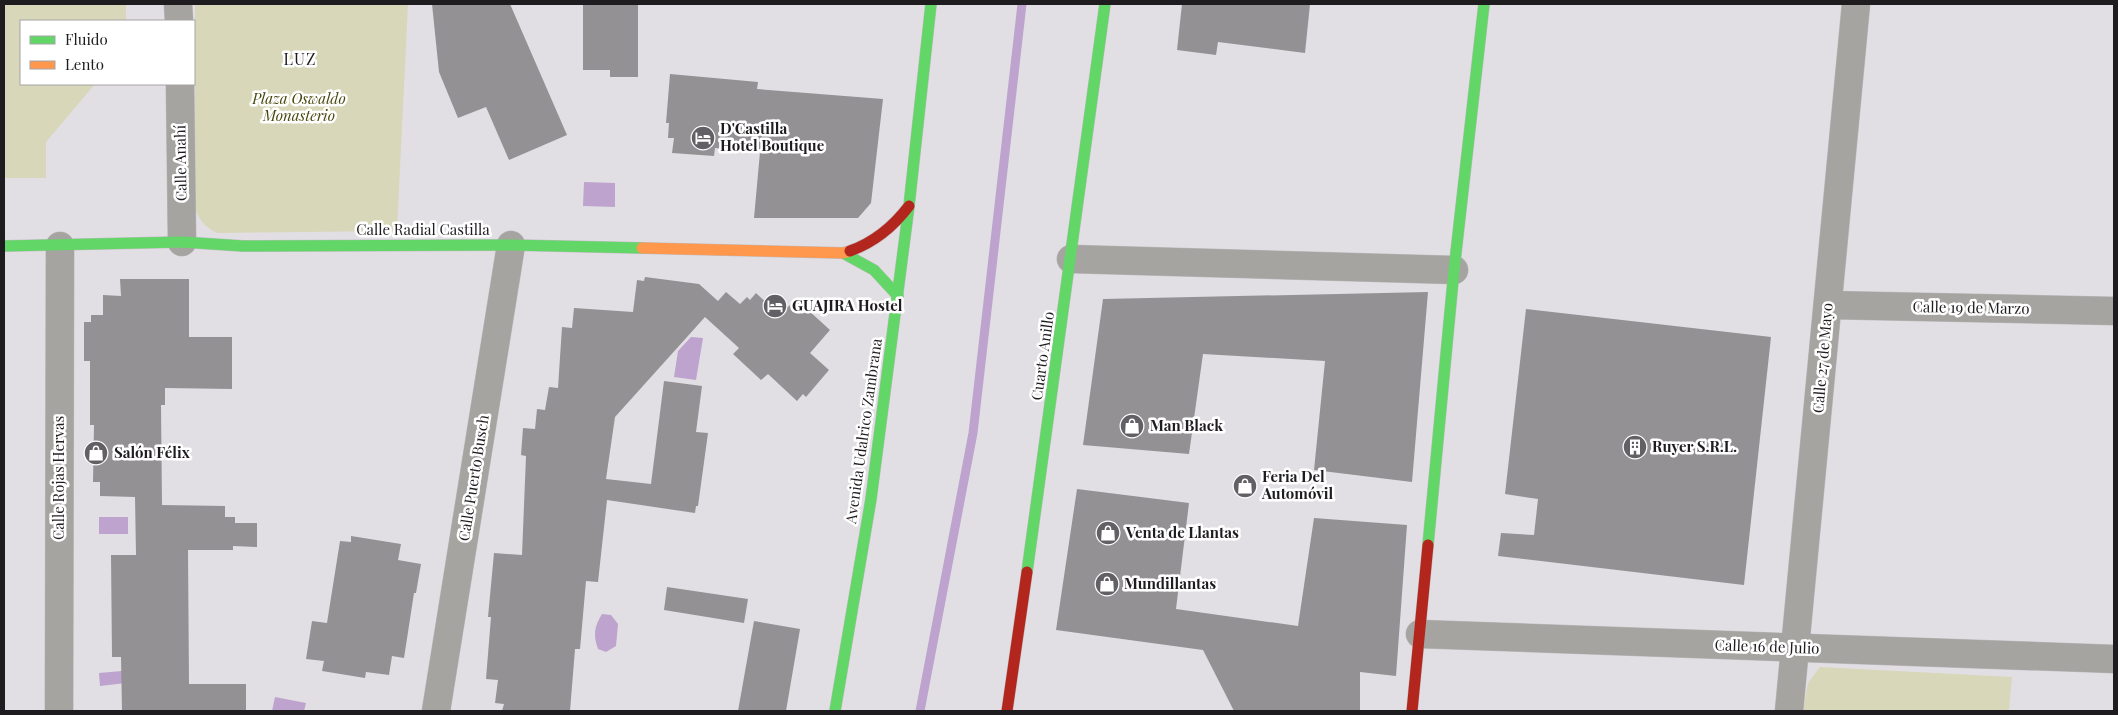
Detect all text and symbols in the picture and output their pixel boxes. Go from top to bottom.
legend [20,20,195,85]
text: Fluido [65,29,108,49]
district label: LUZ [284,48,316,69]
text: Lento [65,54,104,74]
park label: Plaza Oswaldo Monasterio [251,88,346,125]
place label: D'Castilla Hotel Boutique [720,118,825,155]
street label: Calle Anahí [169,124,191,201]
hotel icon: D'Castilla Hotel Boutique [690,125,716,151]
street label: Calle Radial Castilla [356,219,490,239]
hotel icon: GUAJIRA Hostel [762,293,788,319]
place label: GUAJIRA Hostel [792,295,903,315]
street label: Calle 19 de Marzo [1912,296,2030,318]
street label: Calle 27 de Mayo [1807,302,1837,414]
street label: Cuarto Anillo [1026,310,1058,402]
street label: Avenida Udalrico Zambrana [840,336,886,526]
street label: Calle Puerto Busch [453,413,493,542]
shop icon: Man Black [1119,413,1145,439]
place label: Man Black [1150,415,1223,435]
street label: Calle Rojas Hervas [48,416,68,540]
building icon: Ruyer S.R.L. [1622,434,1648,460]
place label: Ruyer S.R.L. [1652,436,1737,456]
shop icon: Salón Félix [83,440,109,466]
place label: Salón Félix [114,442,191,462]
place label: Feria Del Automóvil [1261,466,1334,503]
shop icon: Feria Del Automóvil [1232,473,1258,499]
shop icon: Venta de Llantas [1095,520,1121,546]
place label: Venta de Llantas [1125,522,1239,542]
shop icon: Mundillantas [1094,571,1120,597]
place label: Mundillantas [1124,573,1216,593]
street label: Calle 16 de Julio [1714,634,1820,658]

